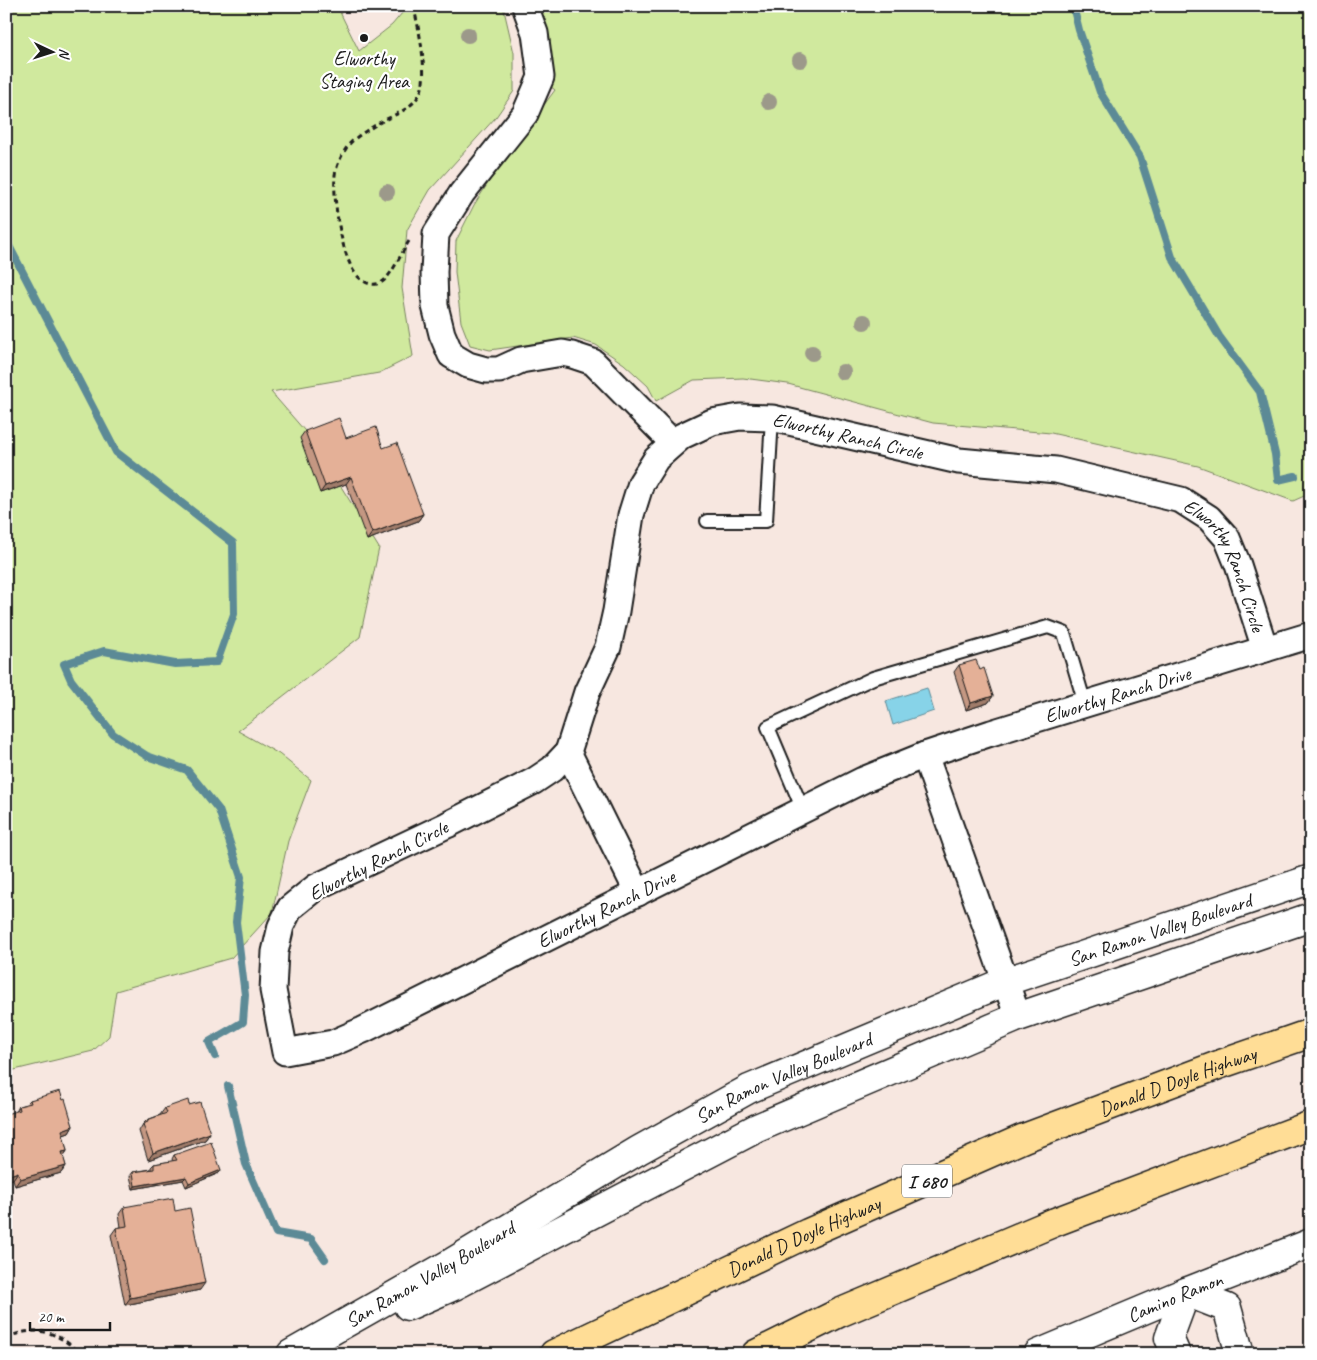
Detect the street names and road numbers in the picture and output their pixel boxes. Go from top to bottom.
street label: Elworthy Ranch Circle [771,407,926,466]
street label: Elworthy Ranch Circle [1179,493,1271,636]
street label: Elworthy Ranch Drive [1042,660,1195,729]
street label: Elworthy Ranch Circle [305,814,453,906]
street label: Elworthy Ranch Drive [533,863,681,954]
street label: San Ramon Valley Boulevard [1065,887,1258,973]
street label: San Ramon Valley Boulevard [691,1026,878,1129]
street label: Donald D Doyle Highway [1095,1040,1261,1122]
road number: I 680 [902,1164,952,1198]
street label: Donald D Doyle Highway [723,1190,886,1283]
street label: San Ramon Valley Boulevard [341,1214,522,1334]
street label: Camino Ramon [1123,1267,1227,1328]

